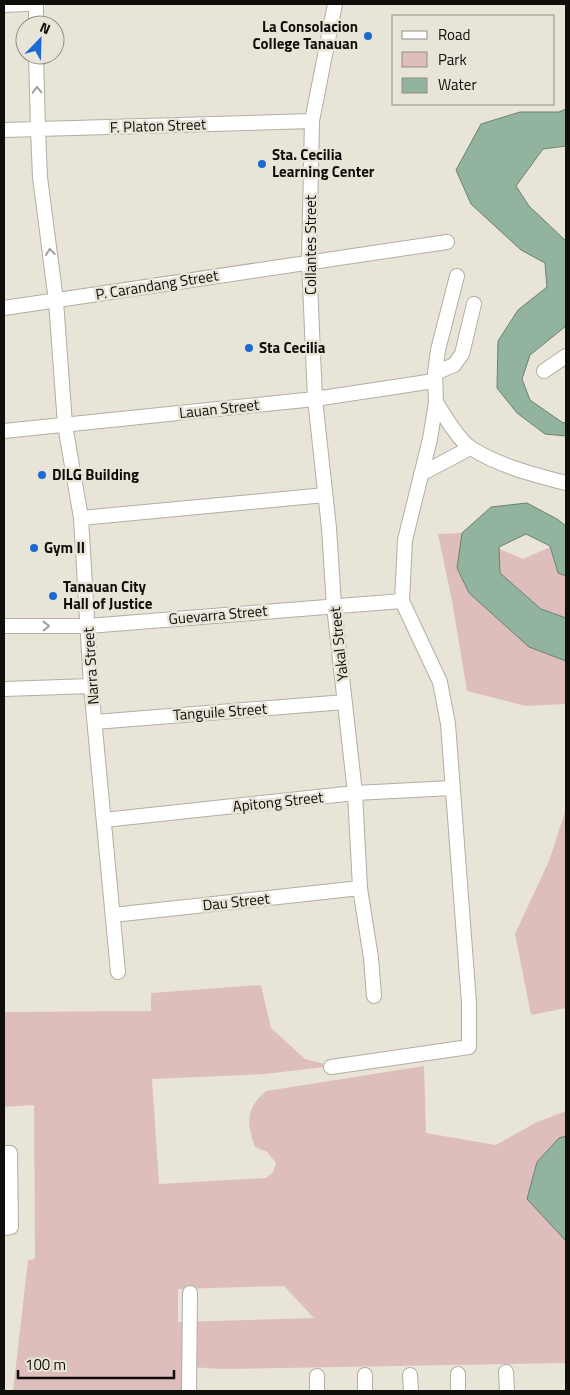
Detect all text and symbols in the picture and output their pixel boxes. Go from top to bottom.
north arrow [15,15,65,65]
place label: La Consolacion College Tanauan [253,15,358,55]
legend [392,15,555,105]
text: N [37,16,54,39]
text: Road [438,23,470,46]
marker: La Consolacion College Tanauan [362,30,374,42]
text: Park [438,48,467,71]
text: Water [438,73,477,96]
one-way arrow [32,86,42,94]
street label: F. Platon Street [109,112,207,139]
place label: Sta. Cecilia Learning Center [272,143,375,183]
marker: Sta. Cecilia Learning Center [256,158,268,170]
street label: Collantes Street [299,194,322,295]
one-way arrow [45,248,56,256]
street label: P. Carandang Street [94,263,221,306]
place label: Sta Cecilia [259,336,326,359]
marker: Sta Cecilia [243,342,255,354]
street label: Lauan Street [178,393,261,424]
place label: DILG Building [52,463,139,486]
marker: DILG Building [36,469,48,481]
place label: Gym II [44,536,85,559]
marker: Gym II [28,542,40,554]
place label: Tanauan City Hall of Justice [63,575,153,615]
marker: Tanauan City Hall of Justice [47,590,59,602]
street label: Guevarra Street [168,599,269,630]
street label: Yakal Street [323,605,354,682]
one-way arrow [42,621,50,631]
street label: Narra Street [76,626,105,706]
street label: Tanguile Street [172,697,268,726]
street label: Apitong Street [231,785,325,818]
street label: Dau Street [201,886,271,916]
scale bar [18,1348,174,1380]
text: 100 m [25,1353,66,1376]

